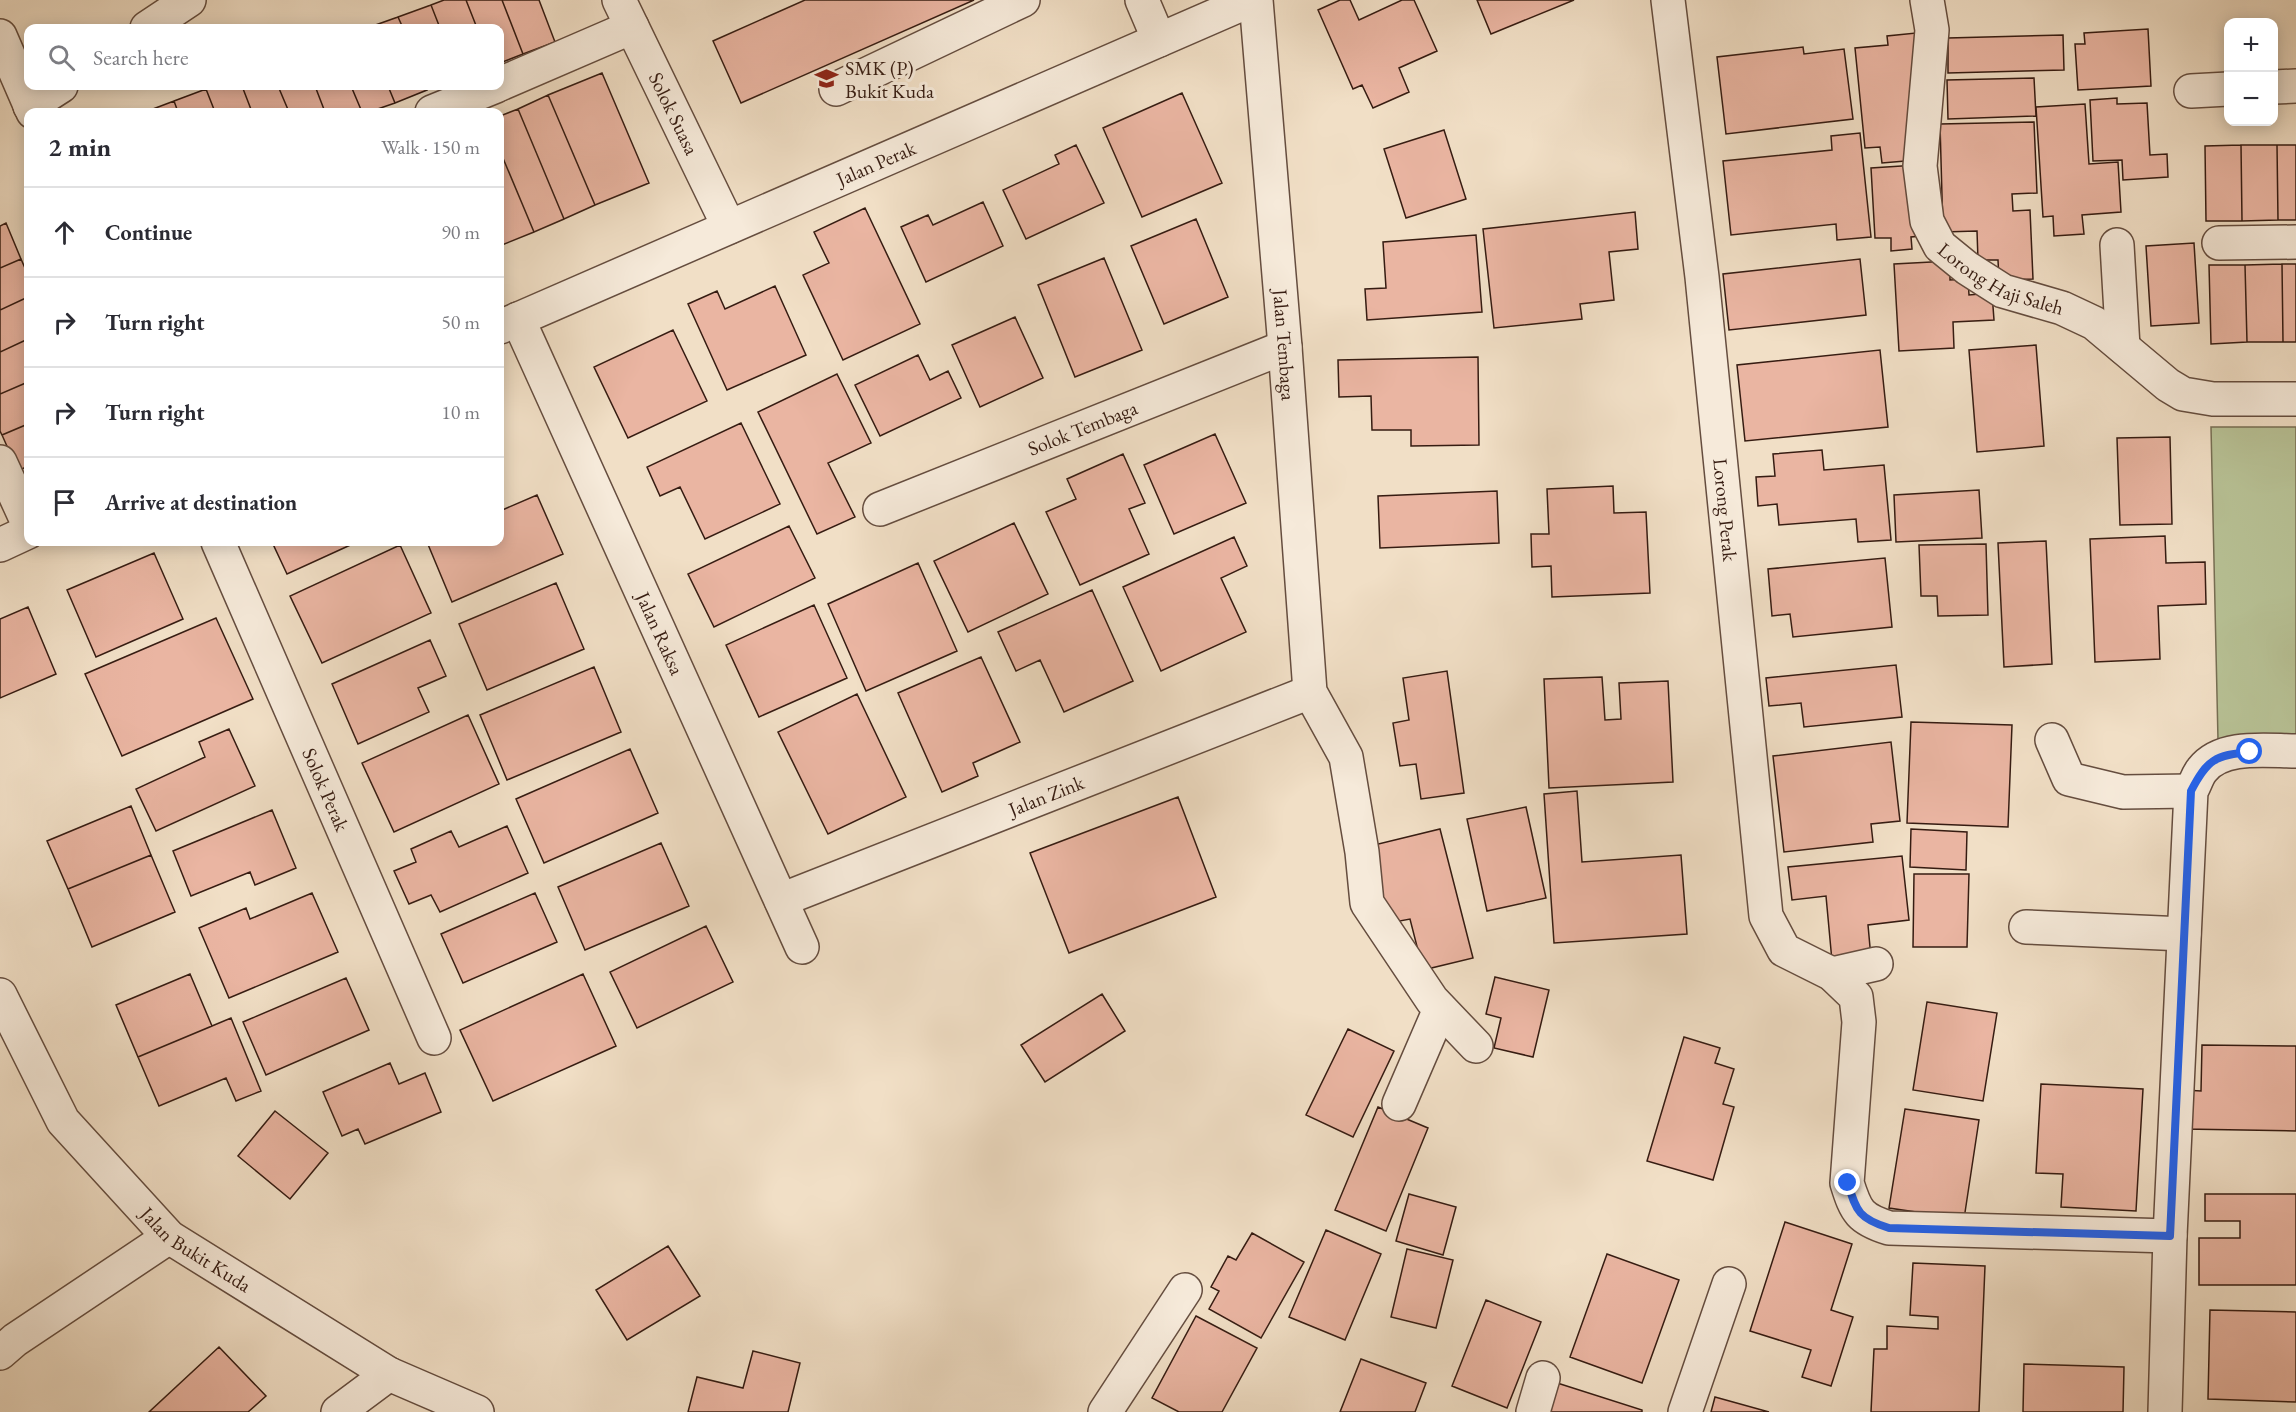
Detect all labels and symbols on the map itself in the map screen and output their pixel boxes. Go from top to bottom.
place label: SMK (P) Bukit Kuda [845,55,934,104]
school or university icon: SMK (P) Bukit Kuda [814,66,840,92]
street label: Solok Suasa [643,68,705,159]
street label: Jalan Perak [830,134,920,193]
street label: Lorong Haji Saleh [1932,236,2067,321]
street label: Jalan Tembaga [1267,286,1302,401]
street label: Solok Tembaga [1024,394,1141,462]
street label: Lorong Perak [1707,457,1743,563]
street label: Jalan Raksa [629,586,690,679]
route start [2236,738,2262,764]
street label: Solok Perak [296,744,356,836]
street label: Jalan Zink [1003,769,1088,823]
route end [1834,1169,1860,1195]
street label: Jalan Bukit Kuda [133,1200,256,1298]

